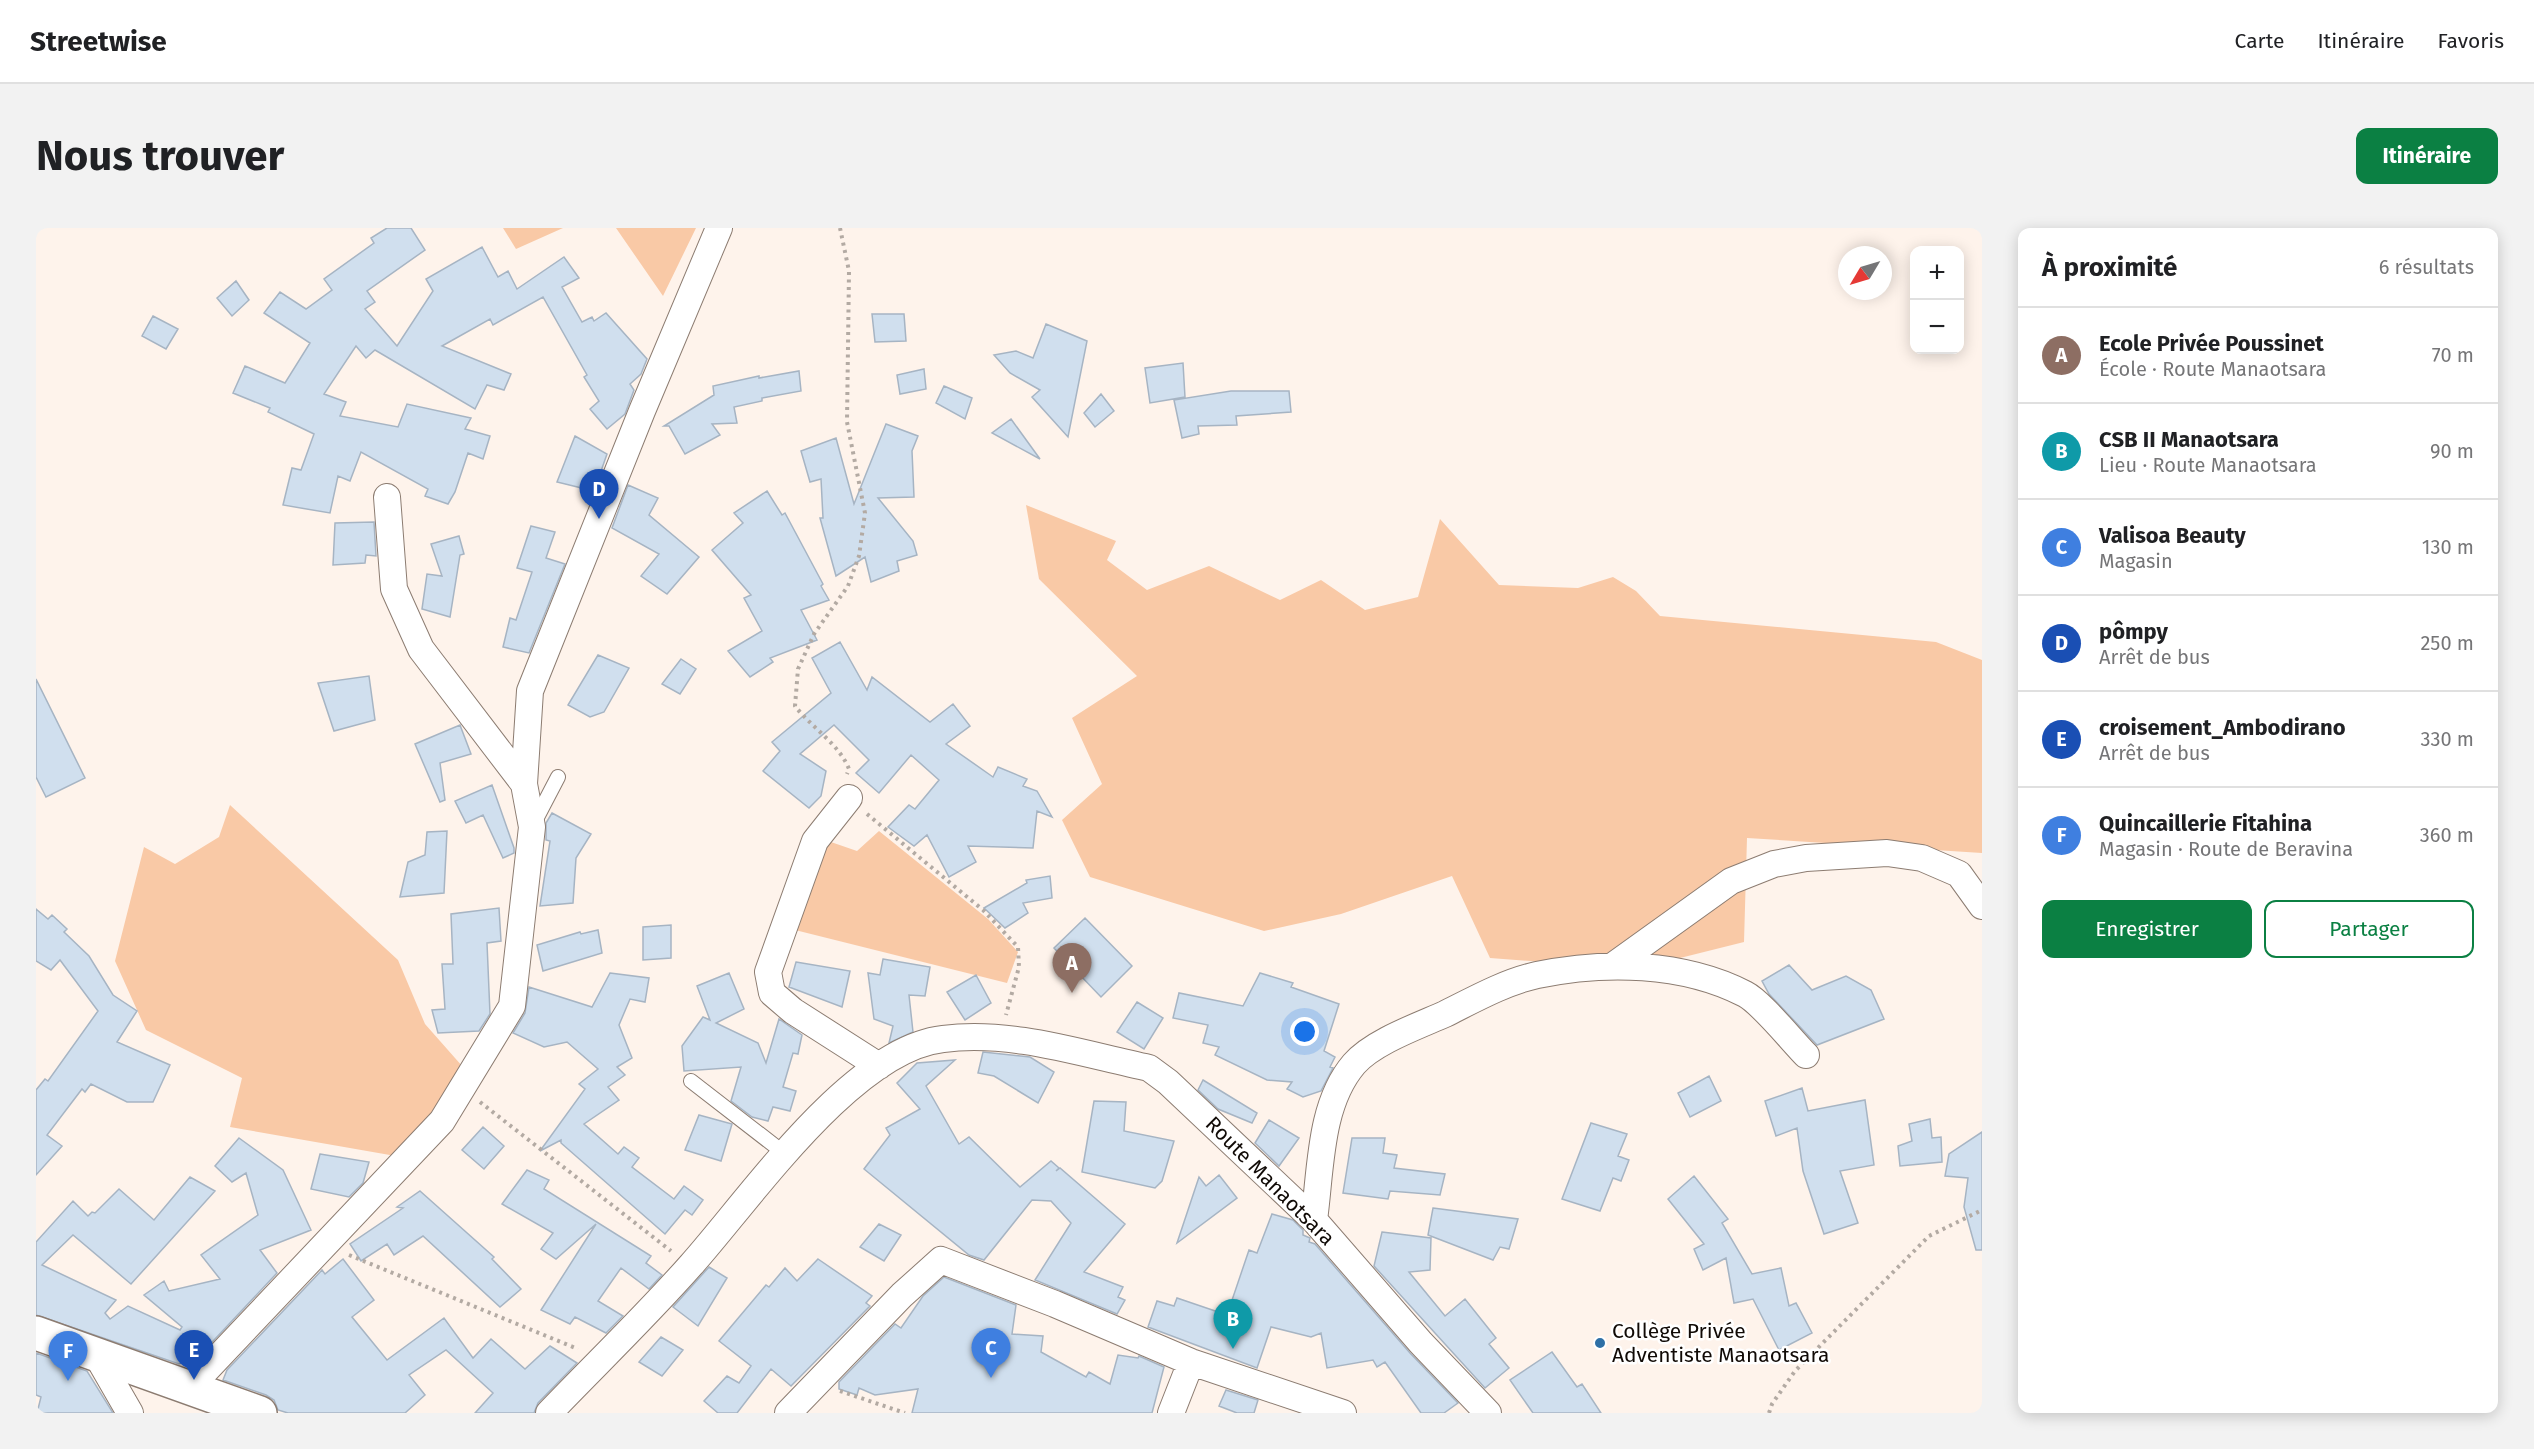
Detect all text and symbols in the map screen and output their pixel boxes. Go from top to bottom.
text: Streetwise [30,25,167,58]
text: Carte [2235,28,2284,54]
text: Itinéraire [2317,28,2404,54]
text: Favoris [2437,28,2504,54]
button: Itinéraire [2356,128,2498,184]
text: Nous trouver [36,131,284,181]
north arrow [1838,246,1892,300]
map controls [1910,246,1964,354]
button: + [1910,246,1964,300]
text: À proximité [2042,252,2177,283]
text: 6 résultats [2379,255,2474,279]
button: − [1910,300,1964,354]
text: Ecole Privée Poussinet [2099,330,2324,357]
text: A [2056,343,2067,367]
text: 70 m [2432,343,2474,367]
text: École · Route Manaotsara [2099,357,2326,381]
text: CSB II Manaotsara [2099,426,2279,453]
text: B [2055,439,2068,463]
text: 90 m [2430,439,2474,463]
text: Lieu · Route Manaotsara [2099,453,2317,477]
pin: D [580,470,618,519]
text: Valisoa Beauty [2099,522,2246,549]
text: C [2056,535,2067,559]
text: 130 m [2422,535,2474,559]
text: Magasin [2099,549,2173,573]
text: pômpy [2099,618,2168,645]
text: D [2055,631,2068,655]
text: 250 m [2420,631,2474,655]
text: Arrêt de bus [2099,645,2210,669]
text: croisement_Ambodirano [2099,714,2346,741]
text: E [2056,727,2067,751]
text: 330 m [2420,727,2474,751]
text: Arrêt de bus [2099,741,2210,765]
text: Quincaillerie Fitahina [2099,810,2312,837]
text: F [2057,823,2066,847]
text: 360 m [2420,823,2474,847]
text: Magasin · Route de Beravina [2099,837,2353,861]
button: Enregistrer [2042,900,2252,958]
button: Partager [2264,900,2474,958]
pin: A [1052,944,1092,993]
your location [1290,1017,1319,1046]
street label: Route Manaotsara [1200,1111,1340,1251]
pin: B [1214,1300,1252,1349]
place label: Collège Privée Adventiste Manaotsara [1612,1318,1829,1368]
pin: C [972,1328,1010,1378]
pin: E [174,1330,214,1380]
pin: F [48,1332,87,1381]
marker: Collège Privée Adventiste Manaotsara [1593,1336,1607,1350]

